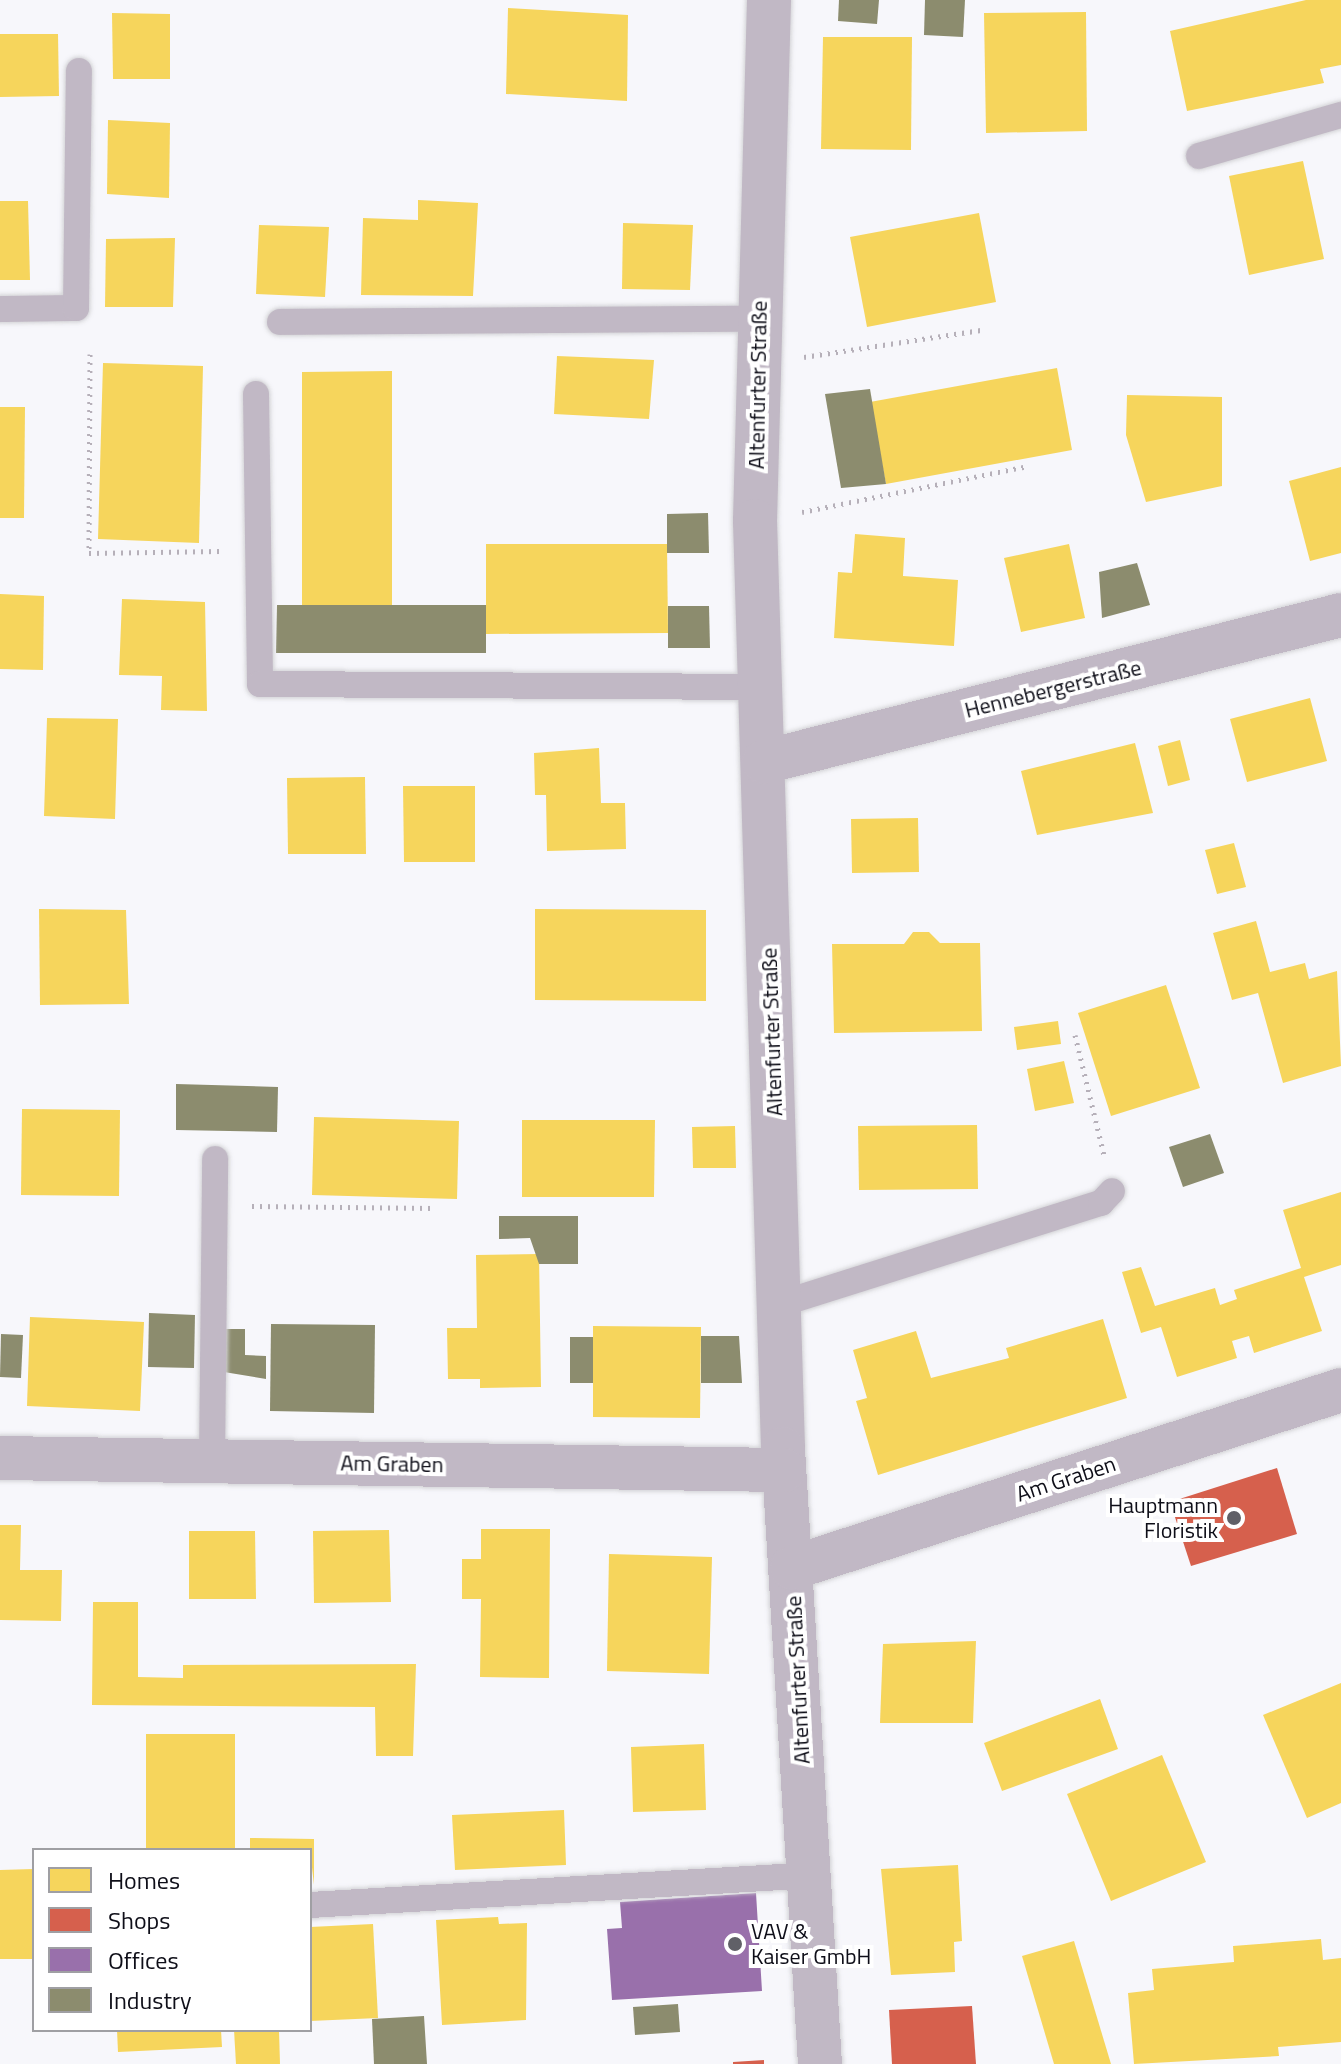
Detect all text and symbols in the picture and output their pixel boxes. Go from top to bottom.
street label: Altenfurter Straße [743,301,773,469]
street label: Hennebergerstraße [962,654,1144,724]
street label: Altenfurter Straße [756,947,788,1117]
street label: Am Graben [340,1450,444,1478]
street label: Am Graben [1013,1451,1119,1507]
place label: Hauptmann Floristik [1108,1492,1218,1544]
marker: Hauptmann Floristik [1225,1509,1243,1527]
street label: Altenfurter Straße [780,1595,816,1765]
legend [32,1848,312,2032]
text: Homes [108,1862,180,1898]
text: Shops [108,1902,170,1938]
place label: VAV & Kaiser GmbH [751,1918,871,1970]
marker: VAV & Kaiser GmbH [726,1935,744,1953]
text: Offices [108,1942,179,1978]
text: Industry [108,1982,192,2018]

